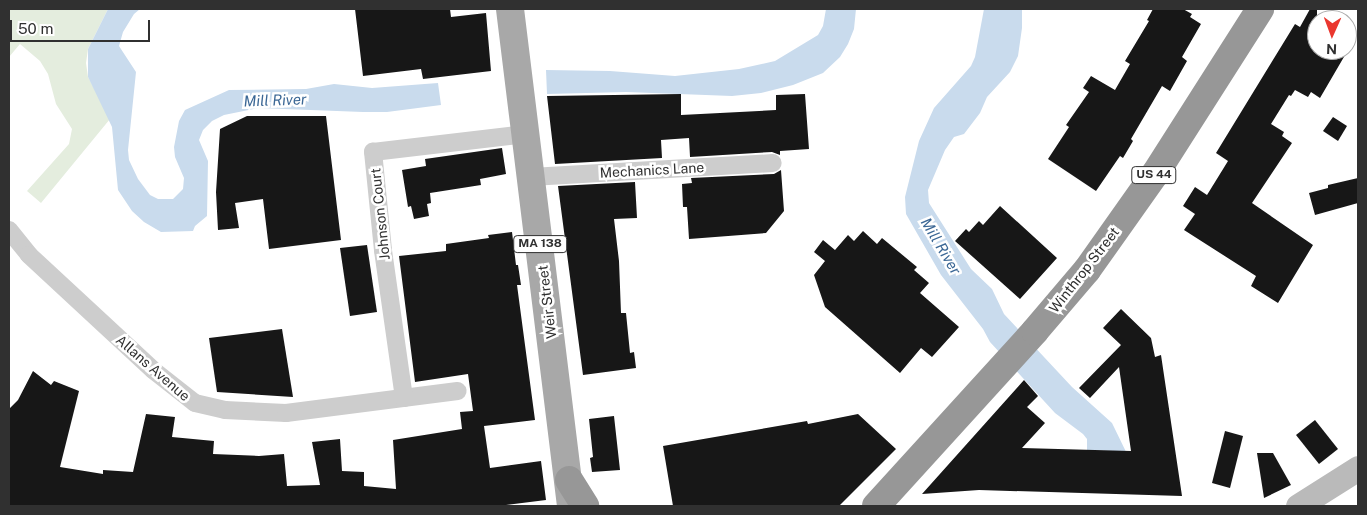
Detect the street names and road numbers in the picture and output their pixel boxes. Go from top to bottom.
street label: Mechanics Lane [599,159,705,181]
road number: US 44 [1130,166,1178,184]
street label: Johnson Court [367,167,393,261]
street label: Winthrop Street [1045,224,1123,316]
road number: MA 138 [512,234,568,253]
street label: Weir Street [534,264,560,340]
street label: Allans Avenue [113,331,193,405]

